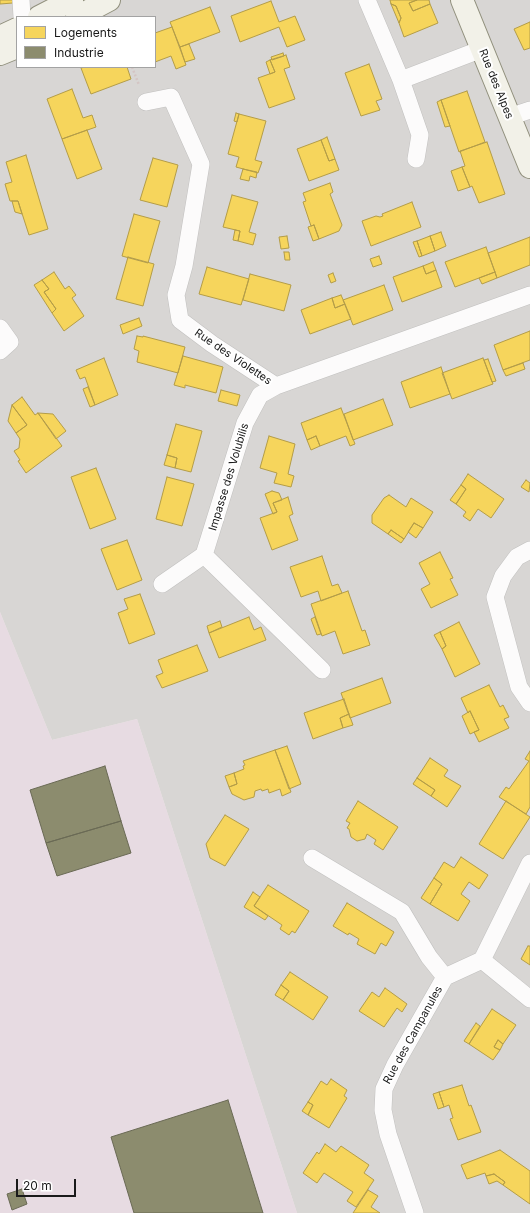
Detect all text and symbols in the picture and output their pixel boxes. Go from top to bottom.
legend [16,16,156,68]
text: Logements [54,25,117,40]
text: Industrie [54,45,104,60]
street label: Rue des Alpes [476,47,516,121]
street label: Rue des Violettes [192,326,274,388]
street label: Impasse des Volubilis [206,421,252,533]
street label: Rue des Campanules [381,984,445,1086]
scale bar [18,1171,78,1197]
text: 20 m [23,1178,52,1193]

